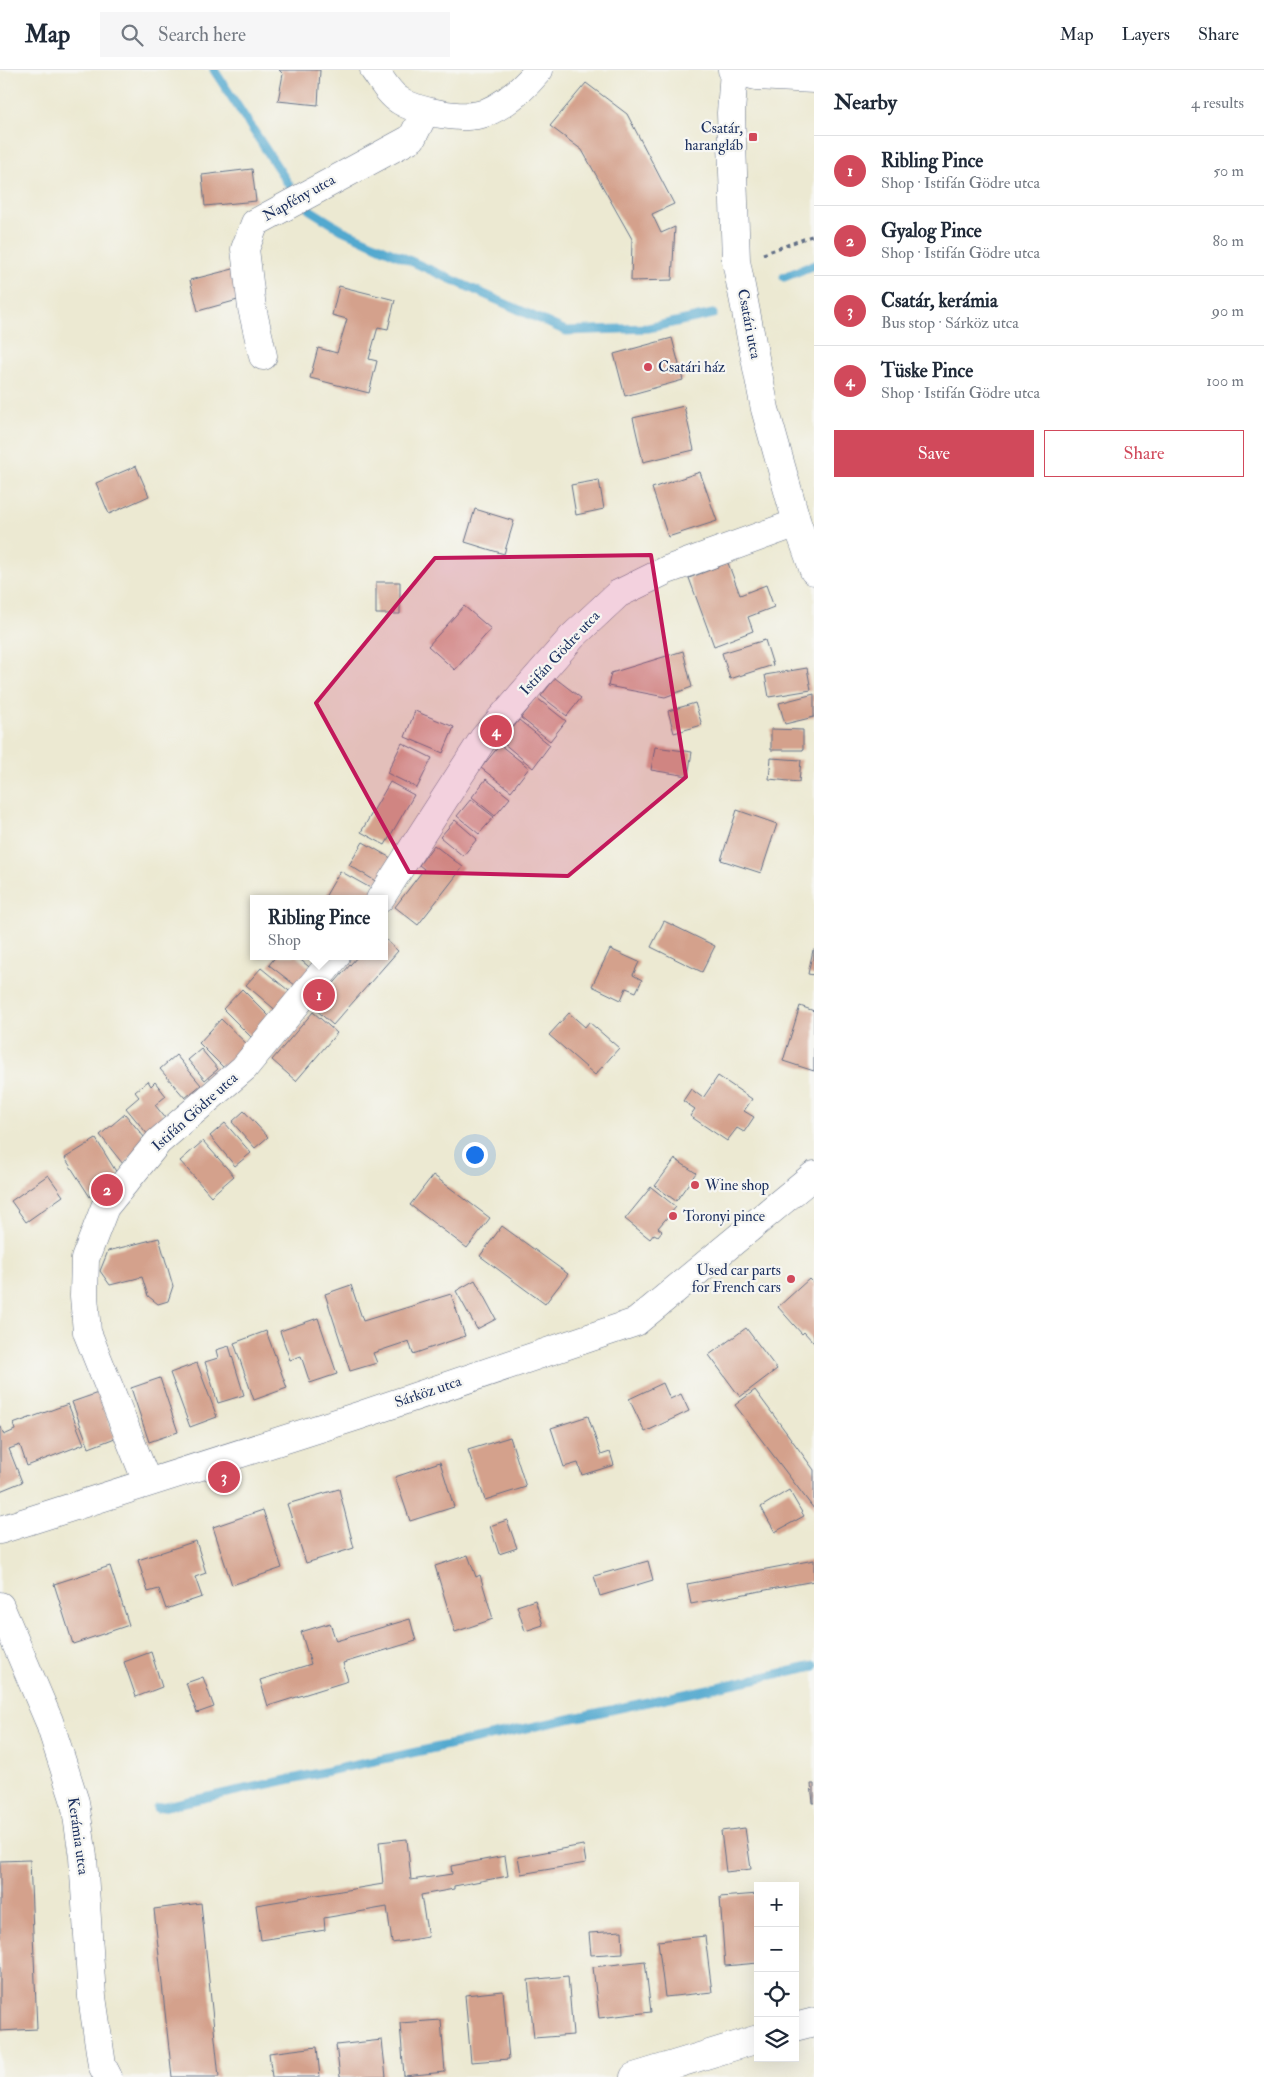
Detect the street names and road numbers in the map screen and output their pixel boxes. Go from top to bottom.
street label: Napfény utca [259,170,340,227]
street label: Csatári utca [733,287,765,361]
street label: Istifán Gödre utca [516,606,605,699]
street label: Istifán Gödre utca [148,1068,242,1155]
street label: Sárköz utca [392,1371,465,1412]
street label: Kerámia utca [63,1796,93,1877]

